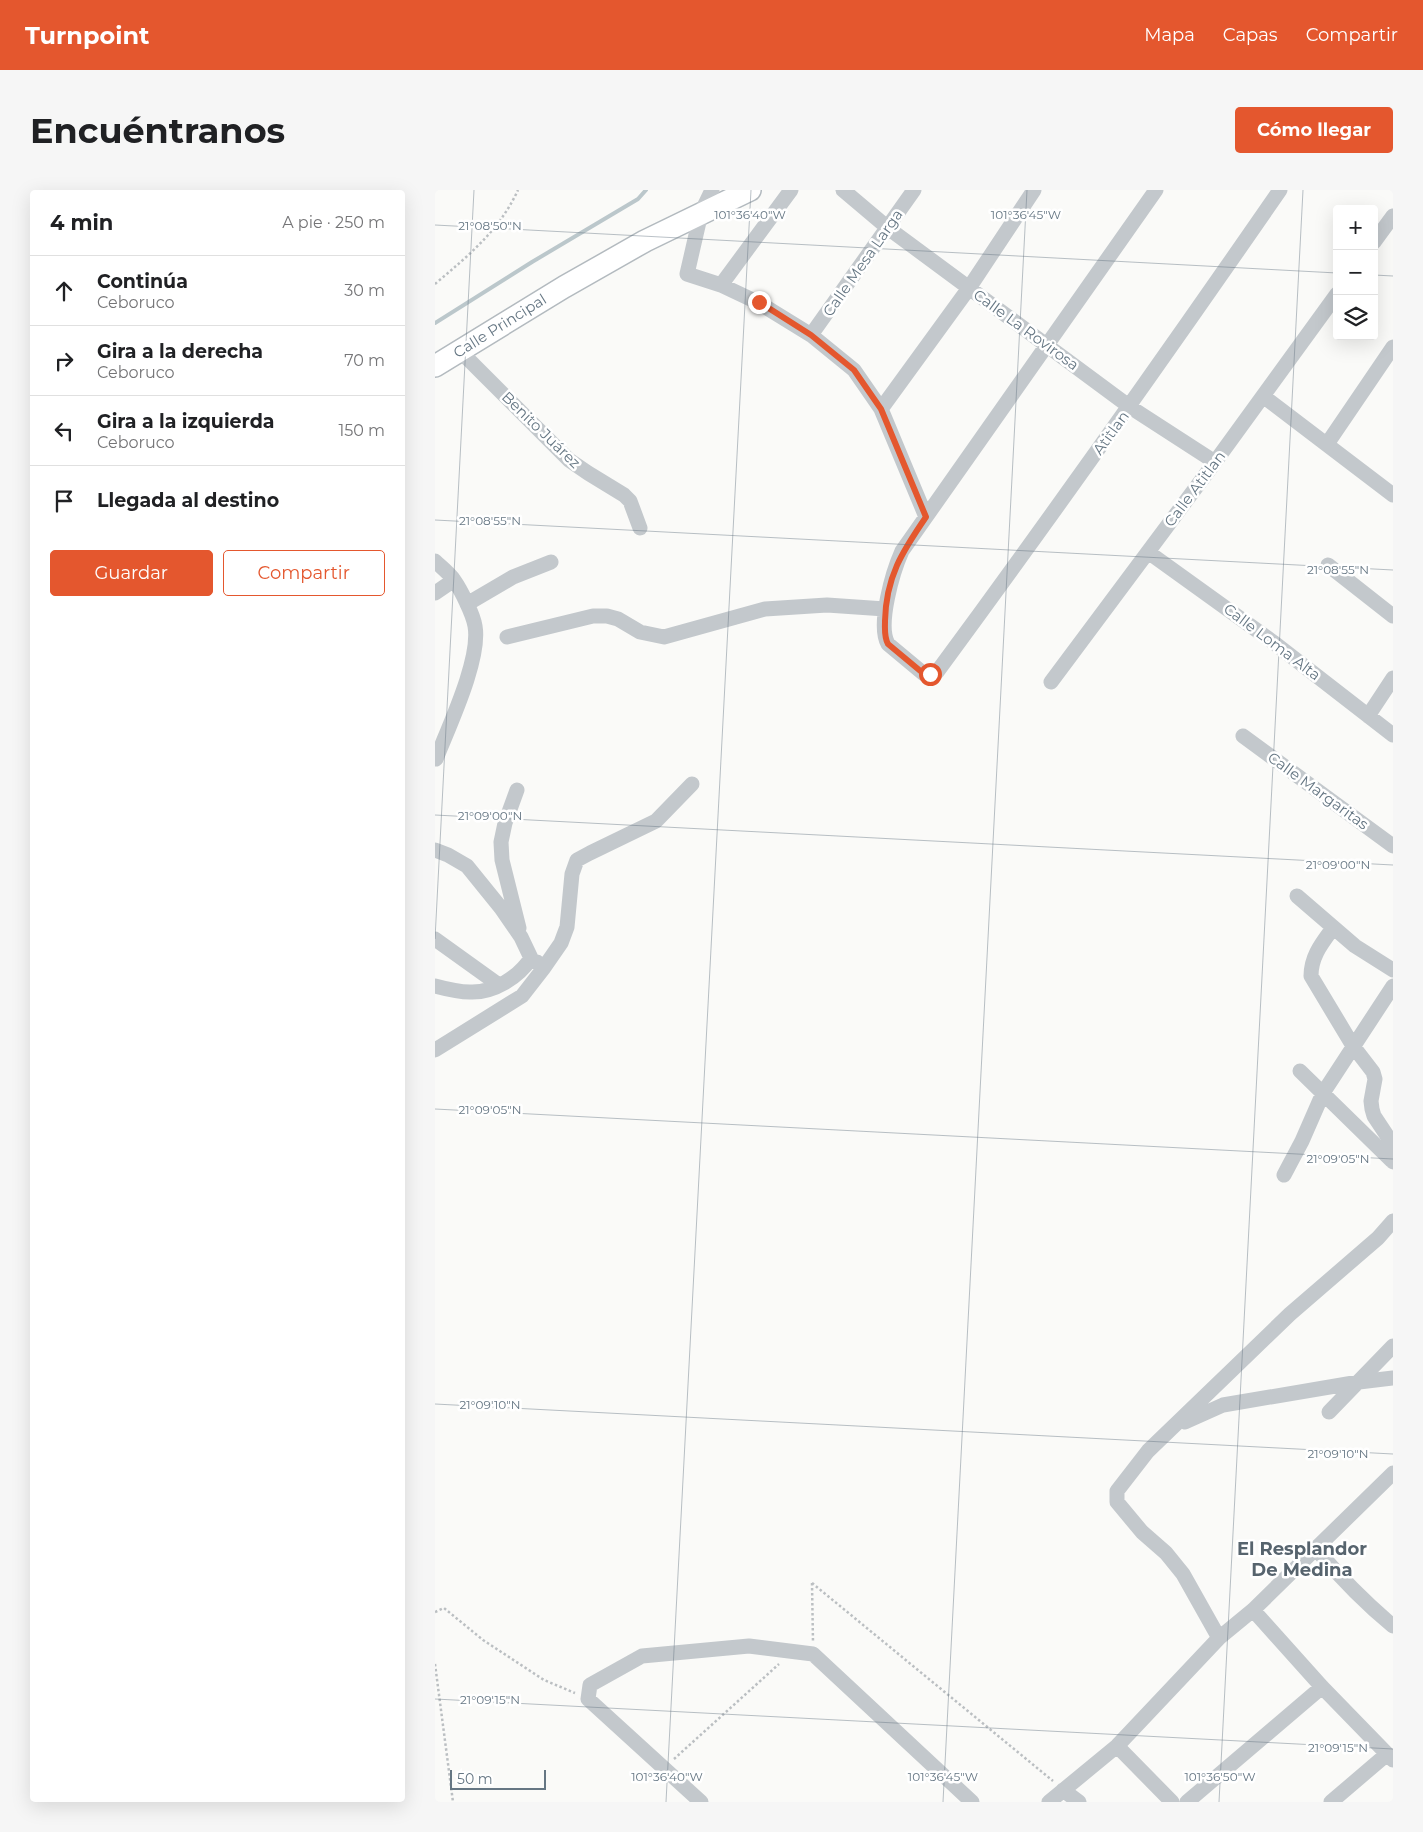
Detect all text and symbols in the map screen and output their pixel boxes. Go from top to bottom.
text: Turnpoint [25,21,149,50]
text: Mapa [1144,24,1195,46]
text: Capas [1223,24,1278,46]
text: Compartir [1306,24,1398,46]
button: Cómo llegar [1235,107,1393,153]
text: Encuéntranos [30,109,285,152]
street label: Calle Mesa Larga [819,205,907,320]
map controls [1333,205,1378,340]
button: + [1333,205,1378,250]
text: 101°36'40"W [714,207,786,222]
text: 101°36'45"W [991,207,1061,222]
text: 4 min [50,210,113,235]
text: A pie · 250 m [282,213,385,232]
text: 21°08'50"N [458,218,522,233]
button: − [1333,250,1378,295]
text: Continúa [97,270,188,293]
icon: ahead [50,277,78,305]
text: 30 m [344,281,385,300]
street label: Calle La Rovirosa [970,285,1083,374]
street label: Calle Principal [450,289,550,362]
route end [748,291,771,314]
text: Ceboruco [97,293,175,312]
button: layers [1333,295,1378,340]
text: Gira a la derecha [97,340,263,363]
icon: right [50,347,78,375]
text: 70 m [344,351,385,370]
text: Ceboruco [97,363,175,382]
street label: Benito Juárez [498,387,585,472]
street label: Atitlan [1088,407,1133,458]
text: Gira a la izquierda [97,410,275,433]
icon: left [50,417,78,445]
text: 150 m [338,421,385,440]
text: Ceboruco [97,433,175,452]
street label: Calle Atitlan [1160,447,1229,530]
icon: arrive [50,487,78,515]
text: Llegada al destino [97,489,279,512]
text: 21°08'55"N [459,513,521,528]
button: Guardar [50,550,213,596]
button: Compartir [223,550,385,596]
text: 21°08'55"N [1307,562,1369,577]
street label: Calle Loma Alta [1220,599,1325,684]
route start [919,663,942,686]
street label: Calle Margaritas [1264,748,1373,834]
text: 21°09'00"N [458,808,522,823]
text: 21°09'00"N [1306,857,1370,872]
text: 21°09'05"N [458,1102,522,1117]
text: 21°09'05"N [1306,1151,1370,1166]
text: 21°09'10"N [459,1397,521,1412]
text: 21°09'10"N [1307,1446,1369,1461]
district label: El Resplandor De Medina [1237,1538,1367,1581]
text: 21°09'15"N [460,1692,520,1707]
text: 21°09'15"N [1308,1740,1368,1755]
scale bar [450,1767,546,1790]
text: 101°36'40"W [631,1769,703,1784]
text: 101°36'45"W [908,1769,978,1784]
text: 101°36'50"W [1185,1769,1255,1784]
text: 50 m [457,1770,493,1788]

